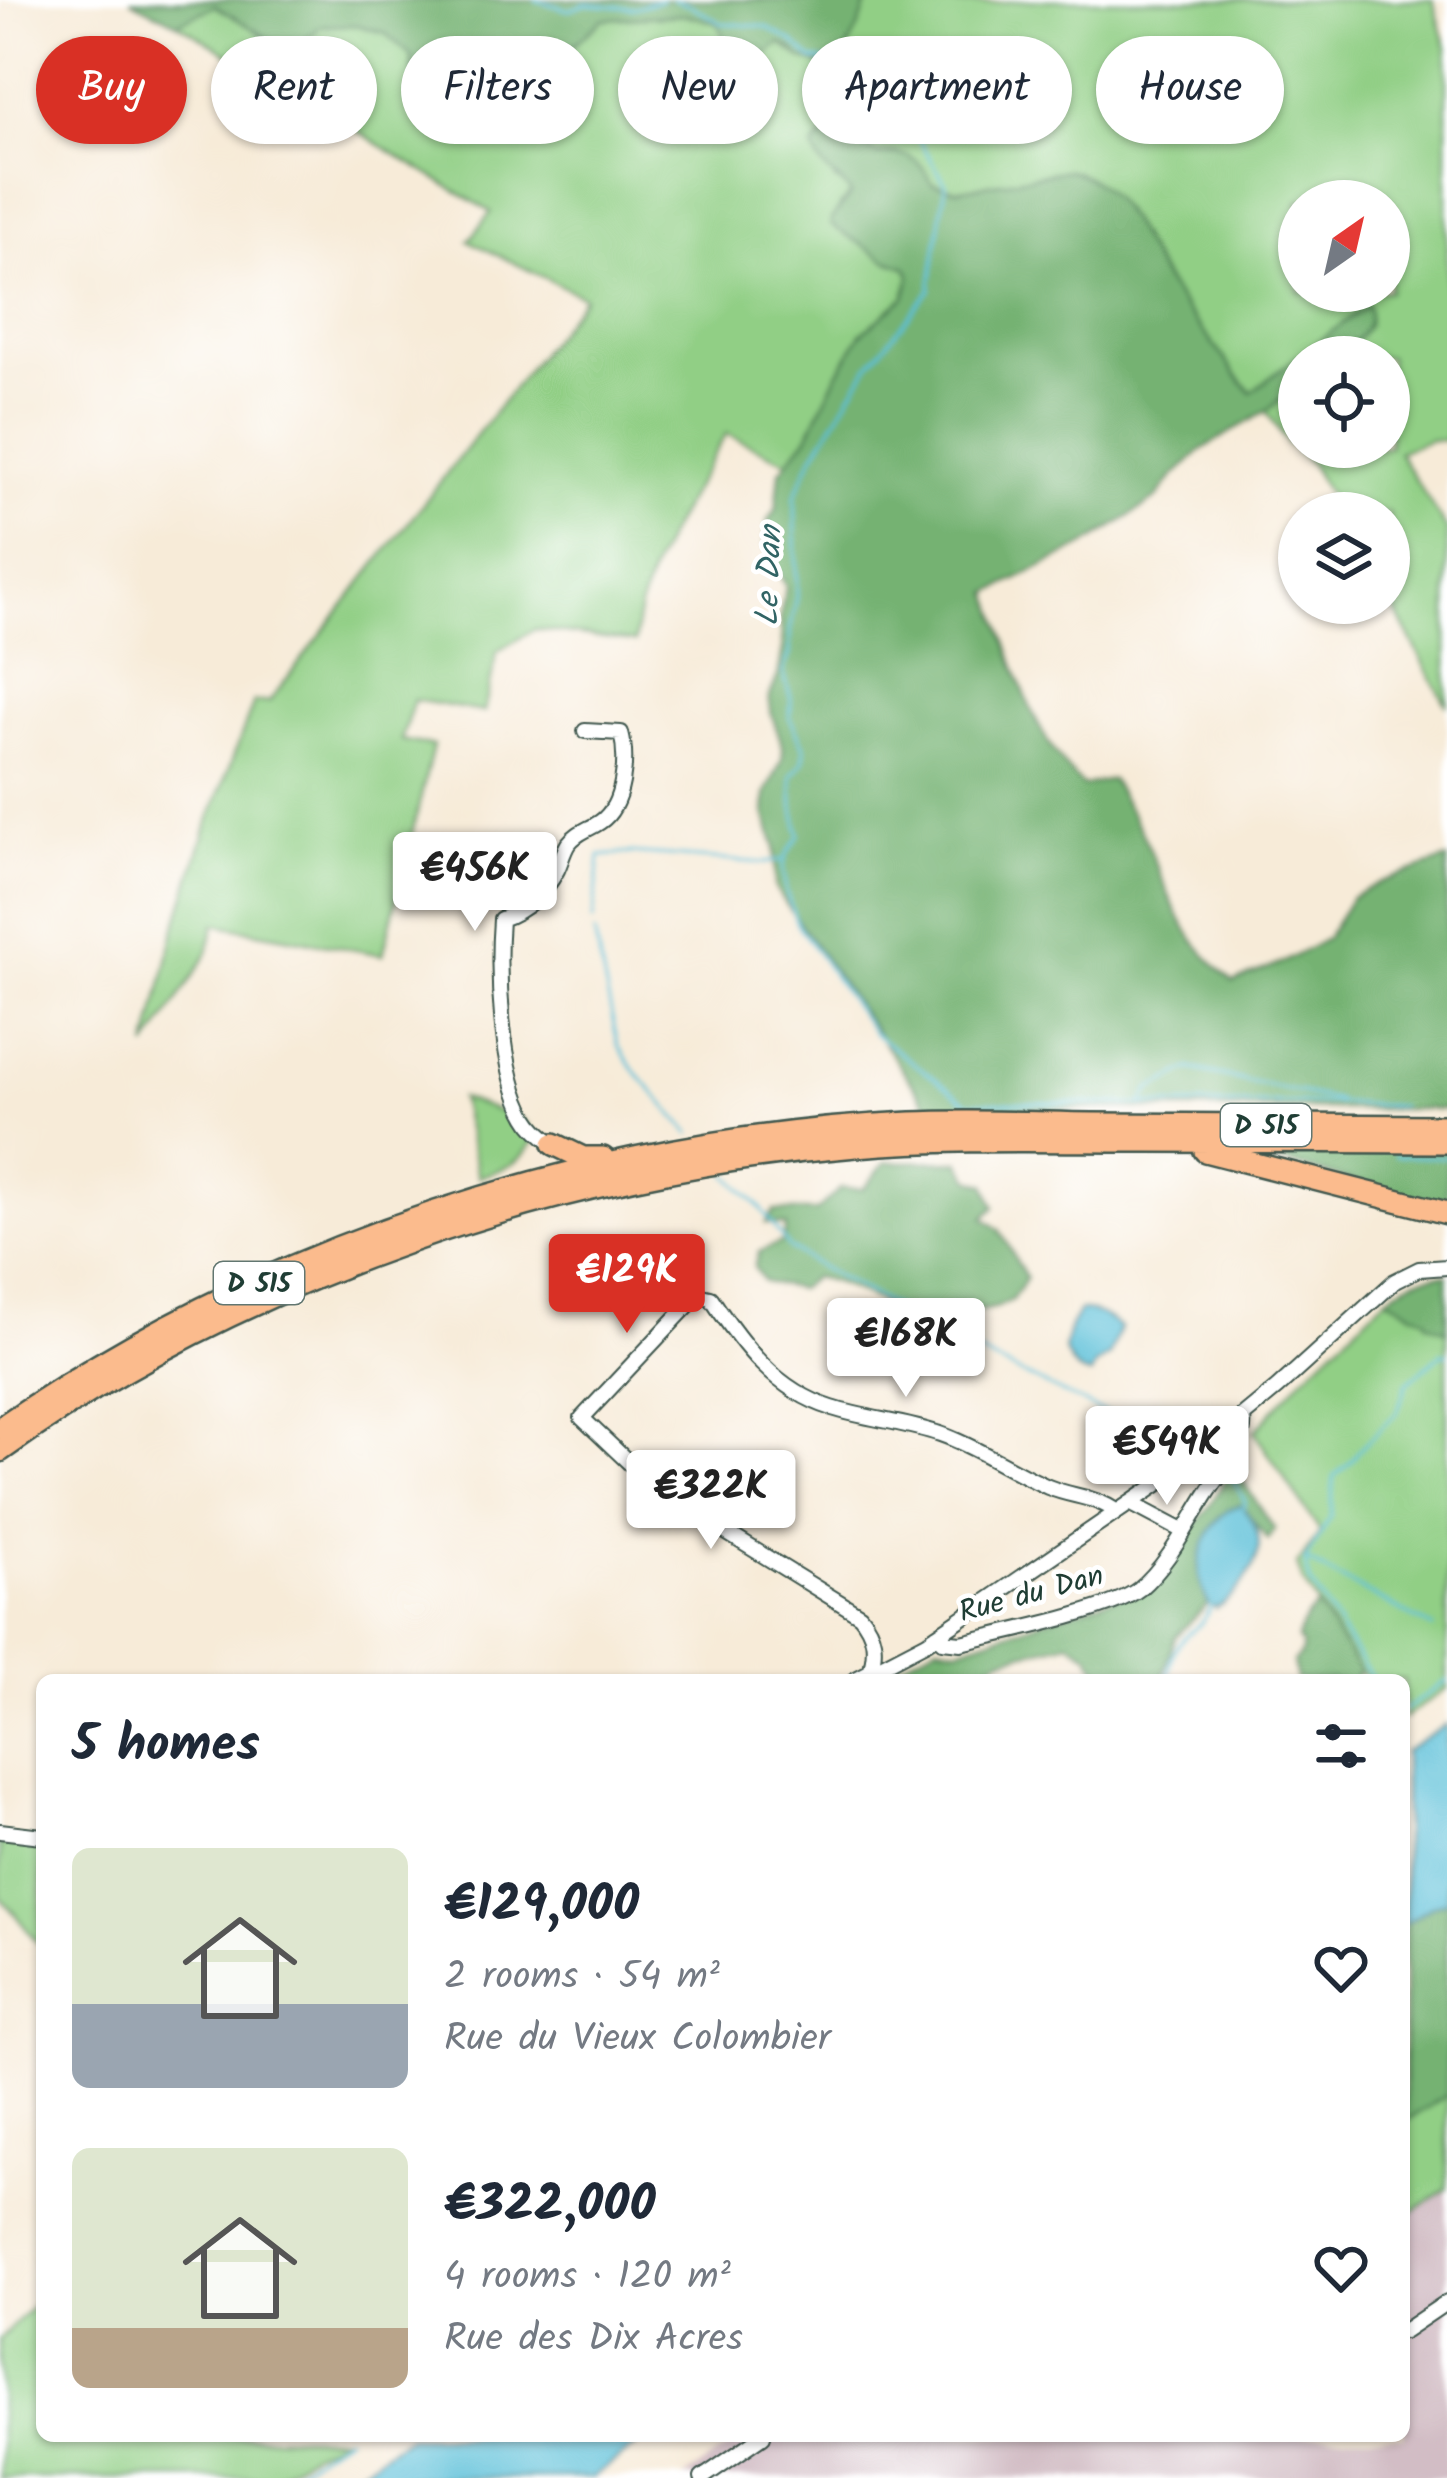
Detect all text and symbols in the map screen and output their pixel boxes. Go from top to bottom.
chip: Buy [36,36,187,144]
chip: Rent [211,36,377,144]
chip: Filters [401,36,594,144]
chip: New [618,36,778,144]
chip: Apartment [802,36,1072,144]
chip: House [1096,36,1284,144]
north arrow [1278,180,1410,312]
map controls [1278,180,1410,624]
button: locate [1278,336,1410,468]
button: layers [1278,492,1410,624]
water label: Le Dan [742,523,799,627]
pin: €456K [391,832,559,934]
text: €456K [420,840,530,902]
road number: D 515 [1221,1104,1311,1146]
pin: €129K [543,1234,711,1336]
text: €129K [576,1242,678,1304]
road number: D 515 [214,1262,304,1304]
pin: €168K [822,1298,990,1400]
text: €168K [854,1306,958,1368]
pin: €549K [1083,1406,1251,1508]
text: €549K [1113,1414,1221,1476]
pin: €322K [627,1450,795,1552]
text: €322K [653,1458,769,1520]
street label: Rue du Dan [954,1553,1109,1637]
text: 5 homes [72,1706,260,1787]
icon: filters [1308,1713,1374,1779]
text: €129,000 [444,1866,639,1947]
icon: home [168,1896,312,2040]
icon: heart [1308,1935,1374,2001]
text: 2 rooms · 54 m² [444,1947,720,2009]
text: Rue du Vieux Colombier [444,2009,831,2071]
text: €322,000 [444,2166,656,2247]
icon: home [168,2196,312,2340]
icon: heart [1308,2235,1374,2301]
text: 4 rooms · 120 m² [444,2247,731,2309]
text: Rue des Dix Acres [444,2309,743,2371]

